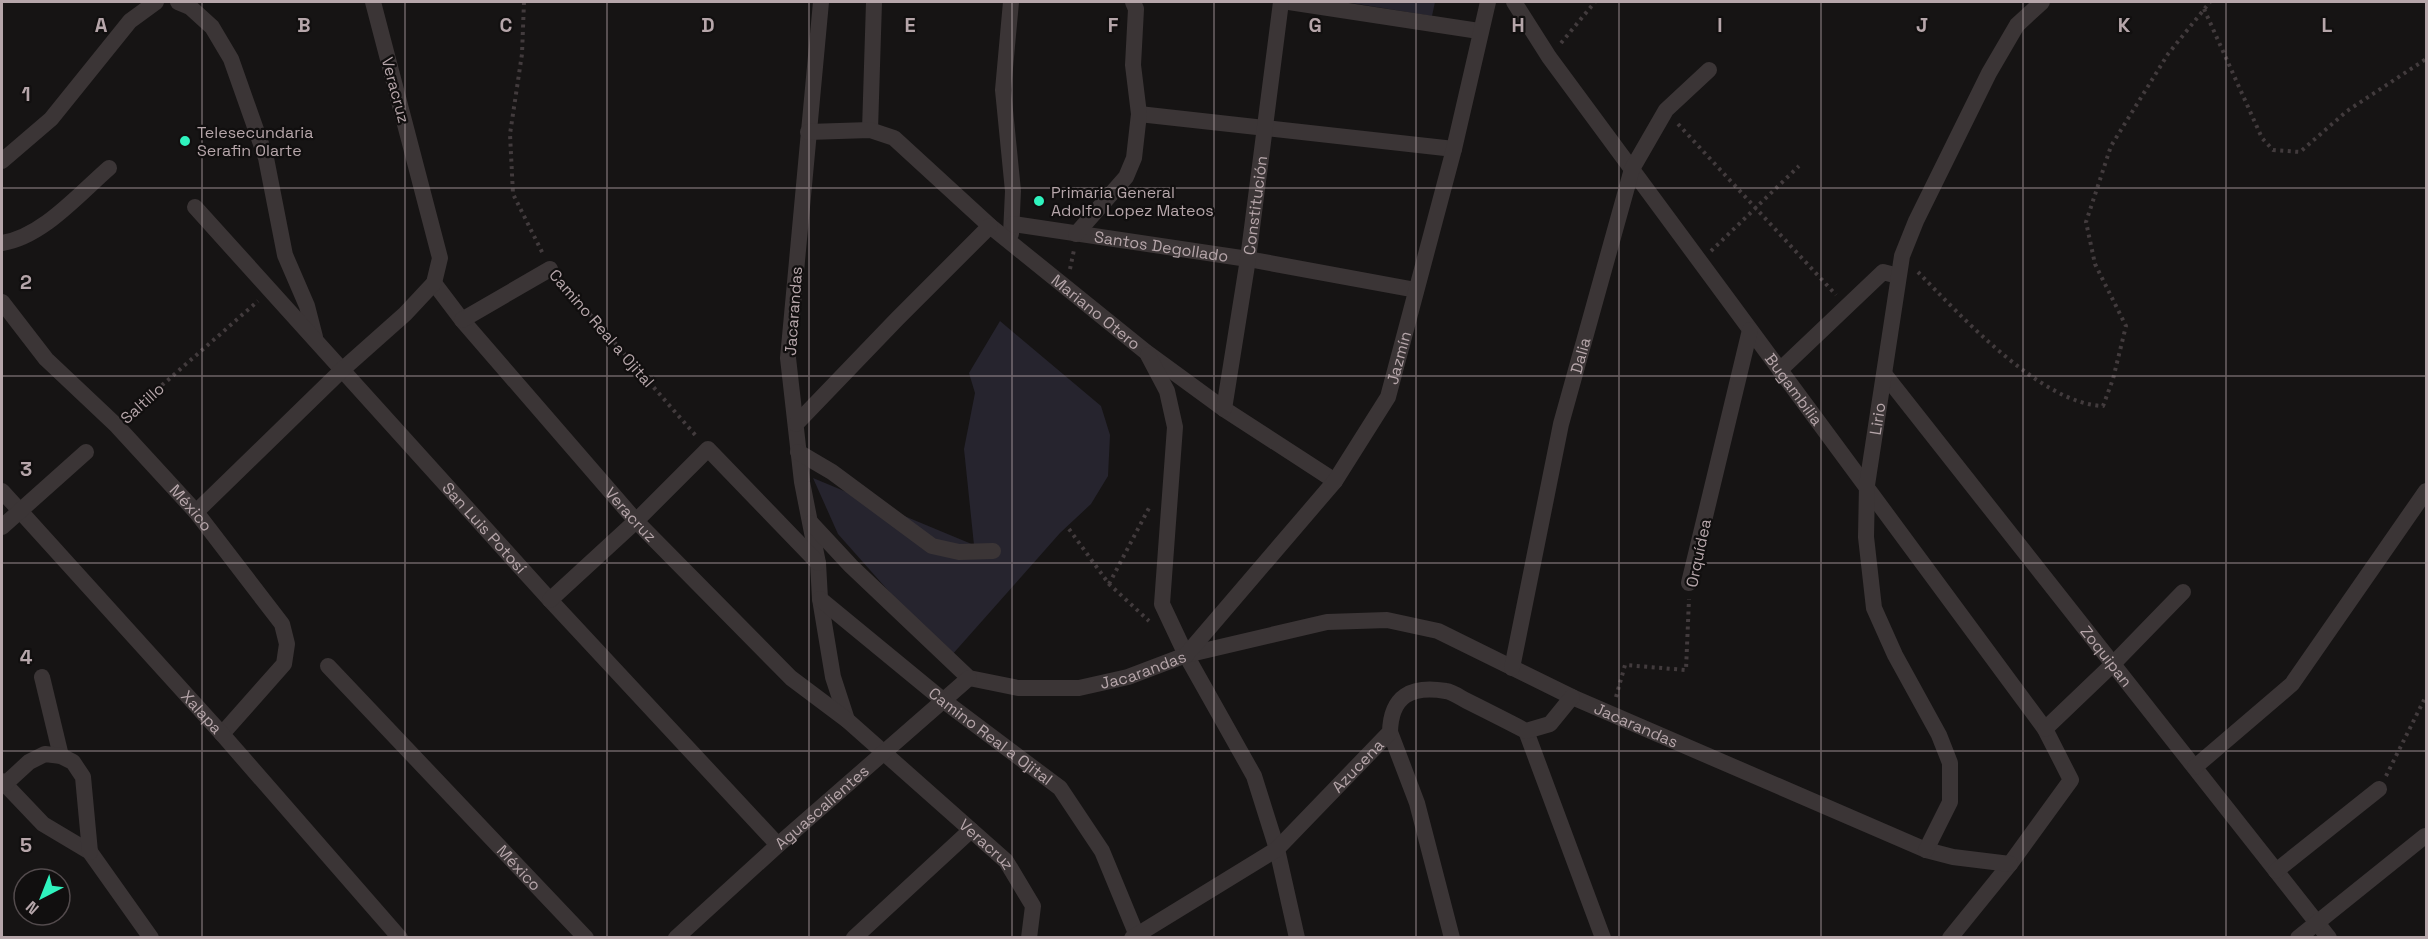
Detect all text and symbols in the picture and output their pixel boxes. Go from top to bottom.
text: A [95,12,108,38]
text: B [297,12,311,38]
text: C [500,12,513,38]
text: D [701,12,715,38]
text: E [904,12,916,38]
text: F [1108,12,1119,38]
text: G [1308,12,1322,38]
text: H [1511,12,1525,38]
text: I [1717,12,1723,38]
text: J [1916,12,1928,38]
text: K [2118,12,2131,38]
text: L [2322,12,2333,38]
street label: Veracruz [377,55,414,125]
text: 1 [21,81,31,107]
place label: Telesecundaria Serafin Olarte [197,122,313,161]
marker: Telesecundaria Serafin Olarte [178,134,192,148]
street label: Constitución [1239,155,1272,256]
place label: Primaria General Adolfo Lopez Mateos [1051,182,1214,221]
marker: Primaria General Adolfo Lopez Mateos [1032,194,1046,208]
street label: Santos Degollado [1093,226,1230,267]
street label: Camino Real a Ojital [544,265,659,392]
street label: Jacarandas [780,266,807,356]
text: 2 [20,269,32,295]
street label: Mariano Otero [1047,270,1145,355]
street label: Jazmín [1382,329,1416,387]
street label: Dalia [1566,335,1596,376]
street label: Bugambilia [1760,349,1827,430]
street label: Saltillo [116,378,169,429]
street label: Lirio [1865,401,1890,436]
text: 3 [20,456,32,482]
street label: San Luis Potosí [437,478,531,578]
street label: México [165,480,217,536]
street label: Veracruz [600,483,661,547]
street label: Orquídea [1681,517,1716,589]
street label: Zoquipan [2076,622,2137,691]
text: 4 [20,644,33,670]
street label: Jacarandas [1098,646,1189,694]
street label: Camino Real a Ojital [924,683,1057,790]
street label: Xalapa [176,686,227,739]
street label: Jacarandas [1591,698,1681,753]
street label: Azucena [1327,735,1388,797]
street label: Aguascalientes [770,760,873,854]
street label: Veracruz [955,814,1019,874]
text: 5 [20,832,32,858]
street label: México [492,841,546,895]
north arrow [12,867,72,927]
text: N [21,896,43,919]

